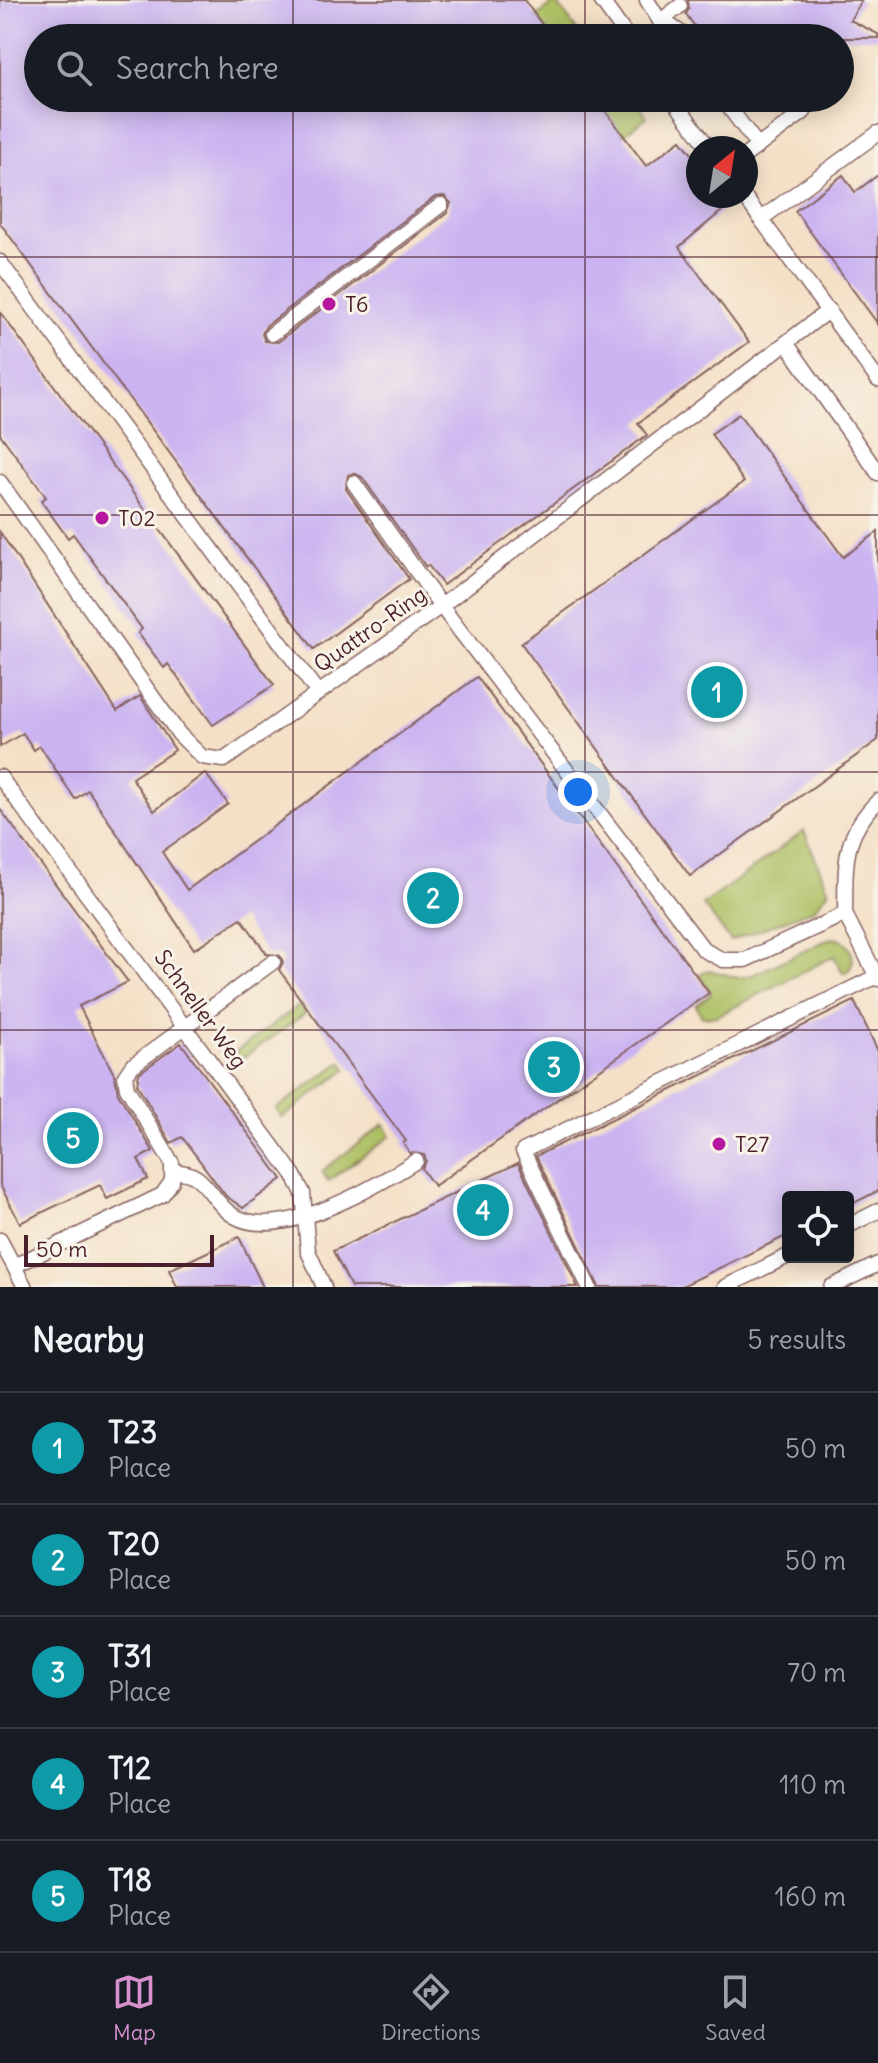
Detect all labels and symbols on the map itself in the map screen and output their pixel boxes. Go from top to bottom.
north arrow [686,136,758,208]
place label: T6 [345,290,368,318]
marker: T6 [320,295,338,313]
place label: T02 [118,504,156,532]
marker: T02 [93,509,111,527]
street label: Quattro-Ring [308,580,432,678]
pin: 1 [691,662,743,722]
your location [558,772,598,812]
pin: 2 [407,868,459,928]
street label: Schneller Weg [149,944,253,1074]
pin: 3 [528,1037,580,1097]
pin: 5 [47,1108,99,1168]
place label: T27 [735,1130,770,1158]
marker: T27 [710,1135,728,1153]
pin: 4 [457,1180,509,1240]
scale bar [24,1231,214,1267]

